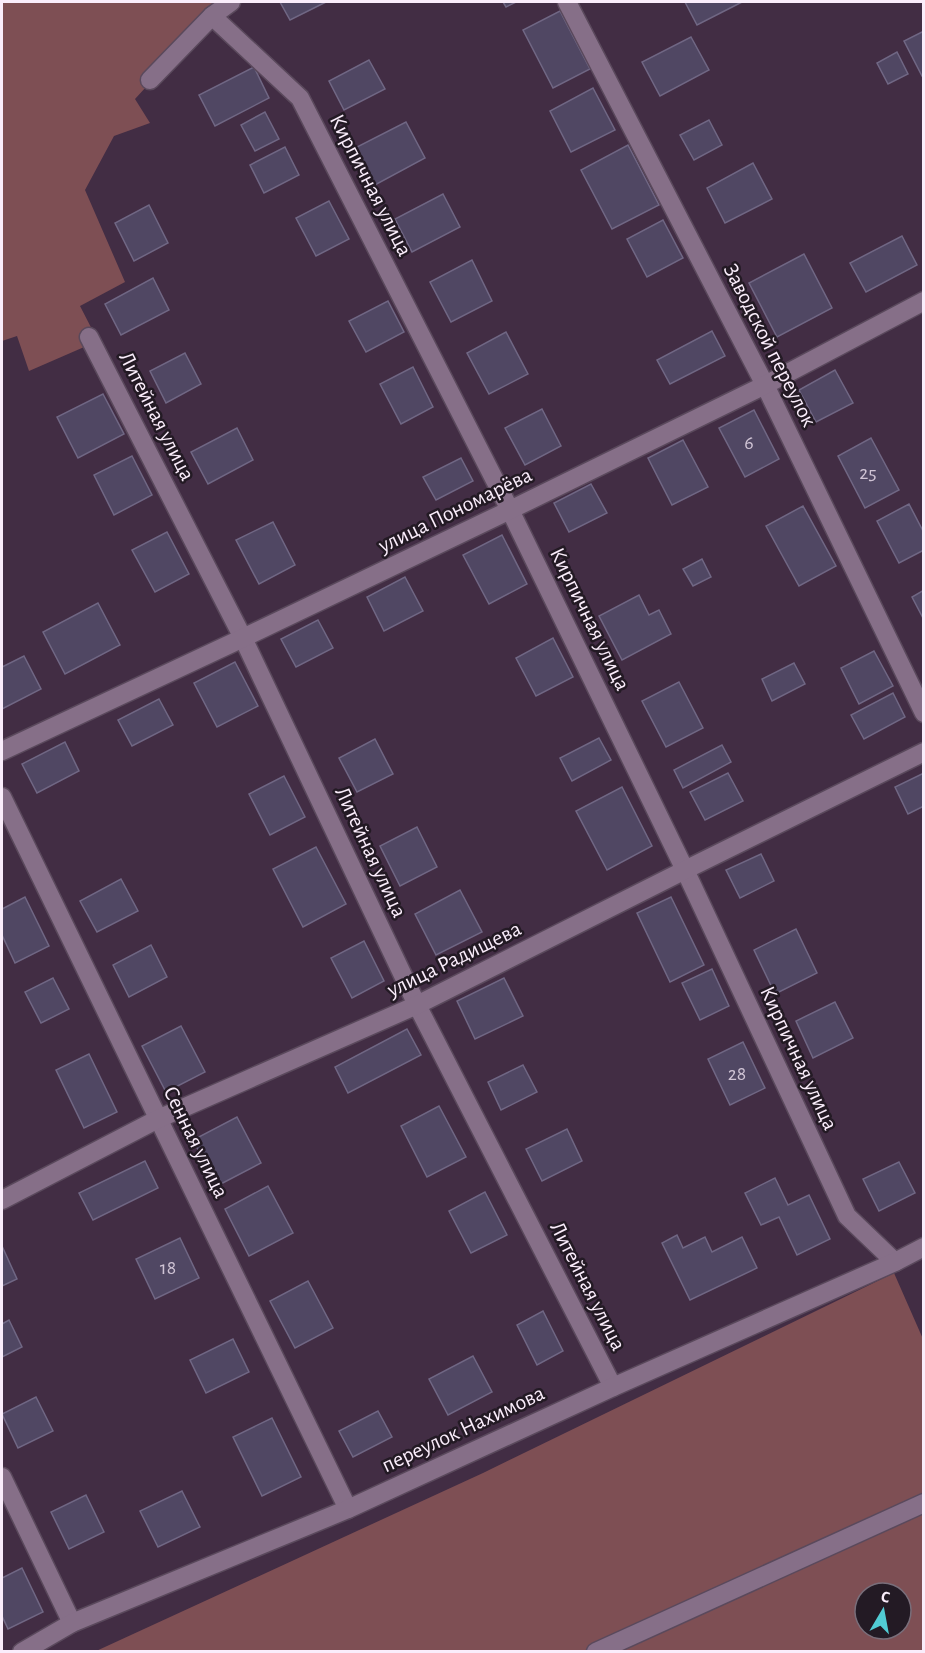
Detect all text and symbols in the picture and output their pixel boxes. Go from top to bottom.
street label: Кирпичная улица [326,111,416,259]
street label: Заводской переулок [719,260,821,430]
street label: Литейная улица [115,348,199,484]
house number: 6 [744,433,754,453]
street label: улица Пономарёва [374,463,535,557]
house number: 25 [859,463,877,483]
street label: Кирпичная улица [546,544,634,694]
street label: Литейная улица [331,783,411,921]
street label: улица Радищева [383,917,525,1001]
street label: Кирпичная улица [756,983,842,1133]
house number: 28 [728,1064,746,1084]
street label: Сенная улица [159,1083,233,1201]
street label: Литейная улица [546,1218,630,1354]
house number: 18 [160,1258,176,1278]
street label: переулок Нахимова [378,1382,548,1476]
north arrow [853,1581,913,1641]
text: С [880,1589,891,1606]

